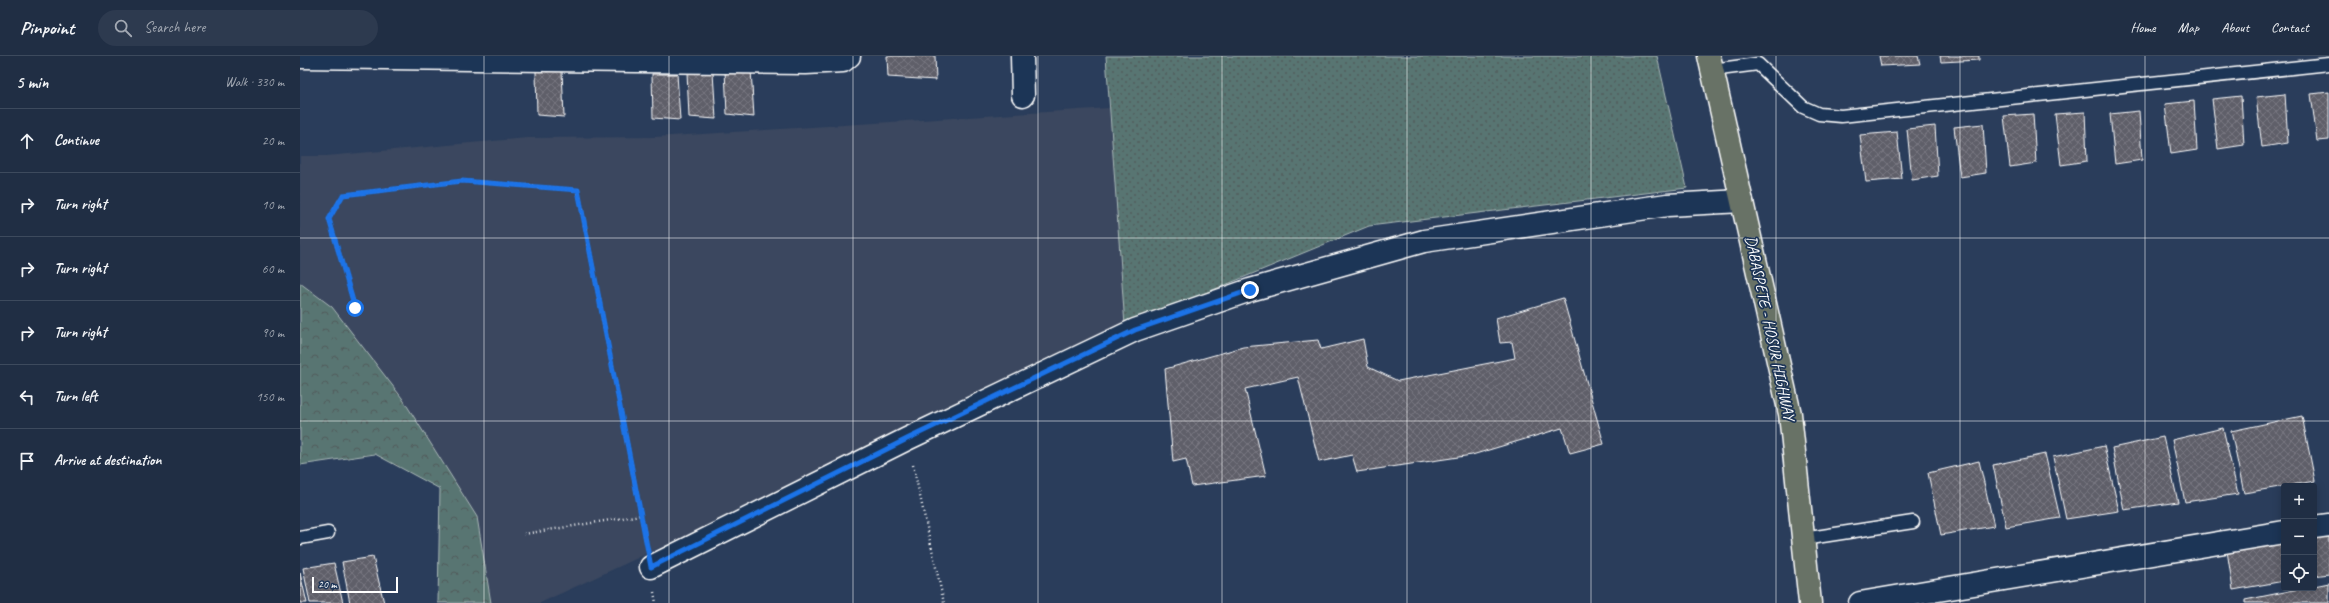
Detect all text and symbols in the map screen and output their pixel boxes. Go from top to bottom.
search box [98,10,378,46]
text: Pinpoint [20,16,74,40]
icon: search [112,17,134,39]
text: Search here [144,18,205,37]
text: Home [2130,19,2156,36]
text: Map [2178,19,2199,36]
text: About [2221,19,2249,36]
text: Contact [2271,19,2309,36]
text: 5 min [16,72,48,93]
text: Walk · 330 m [225,74,284,90]
icon: ahead [16,130,38,152]
text: Continue [54,131,99,150]
text: 20 m [262,133,284,149]
icon: right [16,194,38,216]
text: Turn right [54,195,107,214]
text: 10 m [262,197,284,213]
street label: DABASPETE - HOSUR HIGHWAY [1741,234,1800,425]
icon: right [16,258,38,280]
text: Turn right [54,259,107,278]
text: 60 m [262,261,284,277]
route end [1241,281,1259,299]
route start [346,299,364,317]
icon: right [16,322,38,344]
text: Turn right [54,323,107,342]
text: 90 m [262,325,284,341]
icon: left [16,386,38,408]
text: Turn left [54,387,97,406]
text: 150 m [256,389,284,405]
icon: arrive [16,450,38,472]
text: Arrive at destination [54,451,161,470]
map controls [2281,483,2317,591]
button: + [2281,483,2317,519]
button: − [2281,519,2317,555]
button: locate [2281,555,2317,591]
scale bar [312,575,398,594]
text: 20 m [318,577,337,591]

